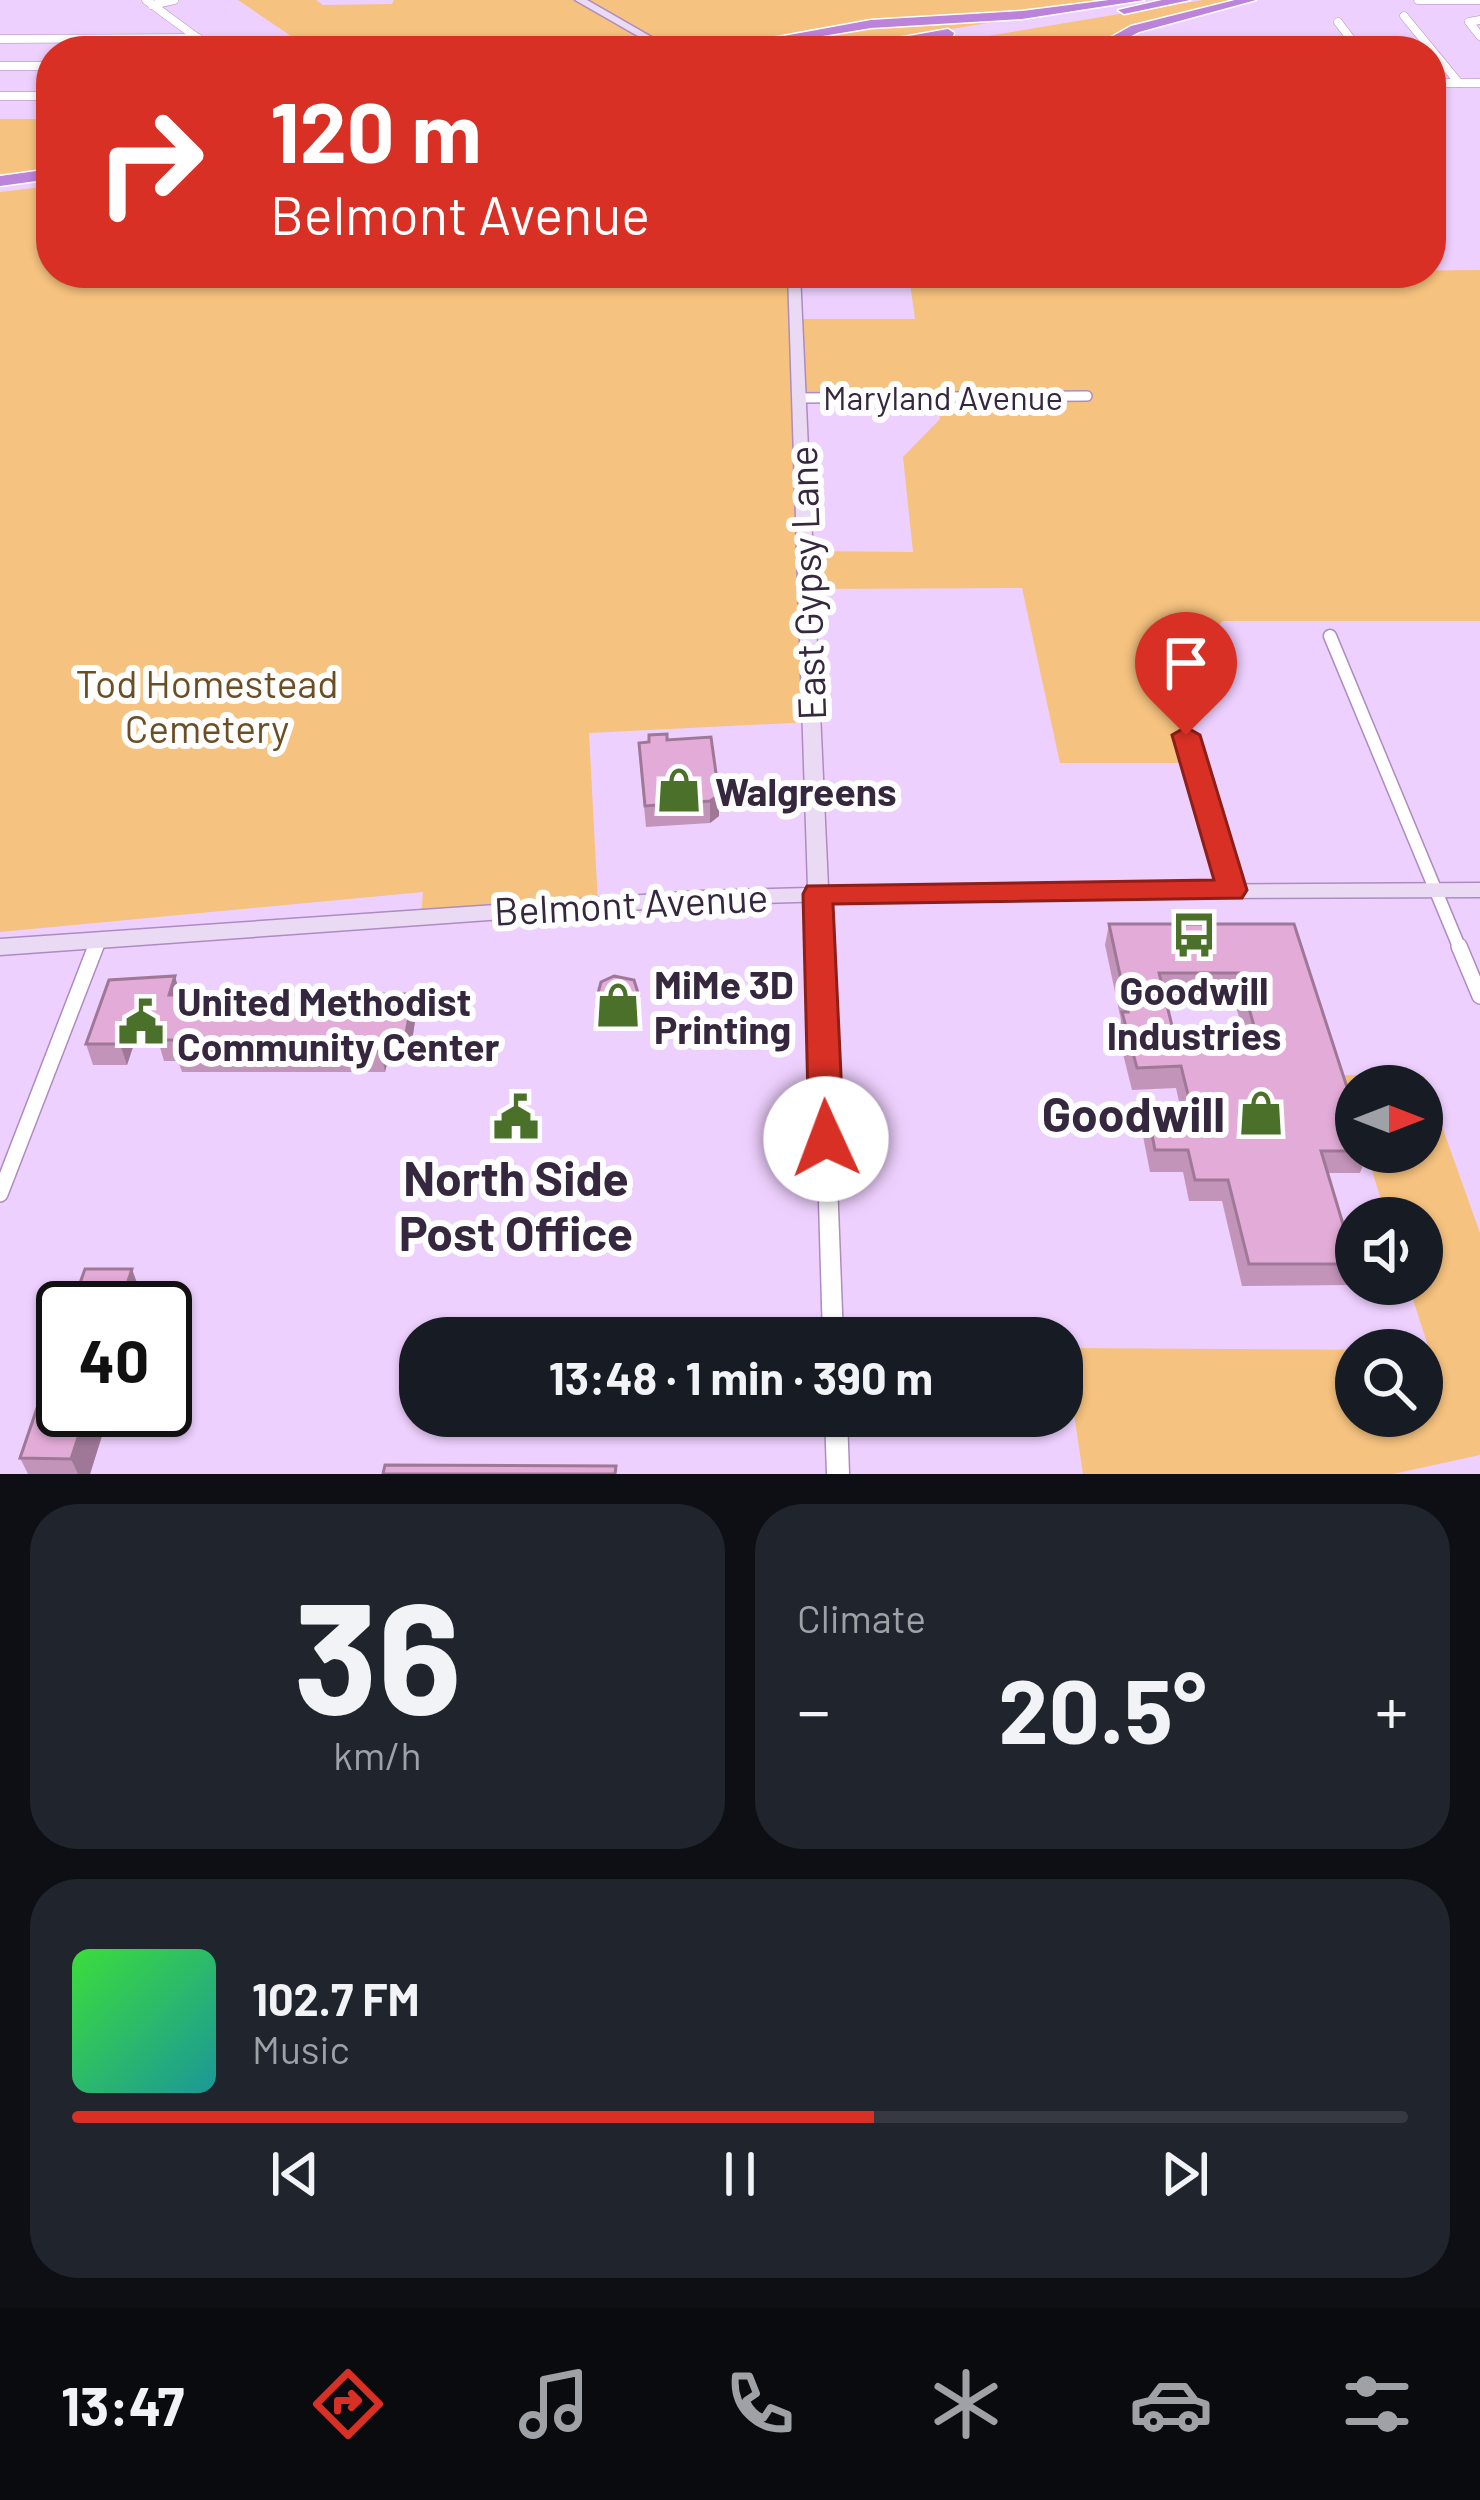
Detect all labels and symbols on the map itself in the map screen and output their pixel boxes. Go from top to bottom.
street label: Maryland Avenue [823,377,1063,417]
street label: East Gypsy Lane [778,445,834,721]
pin [1135,612,1237,735]
park label: Tod Homestead Cemetery [75,659,339,751]
shop icon: Walgreens [654,765,704,815]
place label: Walgreens [715,767,897,814]
street label: Belmont Avenue [493,872,769,934]
bus stop icon: Goodwill Industries [1169,910,1219,960]
place label: MiMe 3D Printing [654,960,794,1052]
place label: Goodwill Industries [1107,966,1281,1058]
place label: United Methodist Community Center [177,977,499,1069]
shop icon: MiMe 3D Printing [593,980,643,1030]
public building icon: United Methodist Community Center [116,997,166,1047]
north arrow [1335,1065,1443,1173]
position arrow [763,1076,889,1202]
place label: Goodwill [1042,1084,1225,1142]
shop icon: Goodwill [1236,1088,1286,1138]
public building icon: North Side Post Office [491,1092,541,1142]
place label: North Side Post Office [399,1148,633,1261]
speed limit sign: 40 [36,1281,192,1437]

